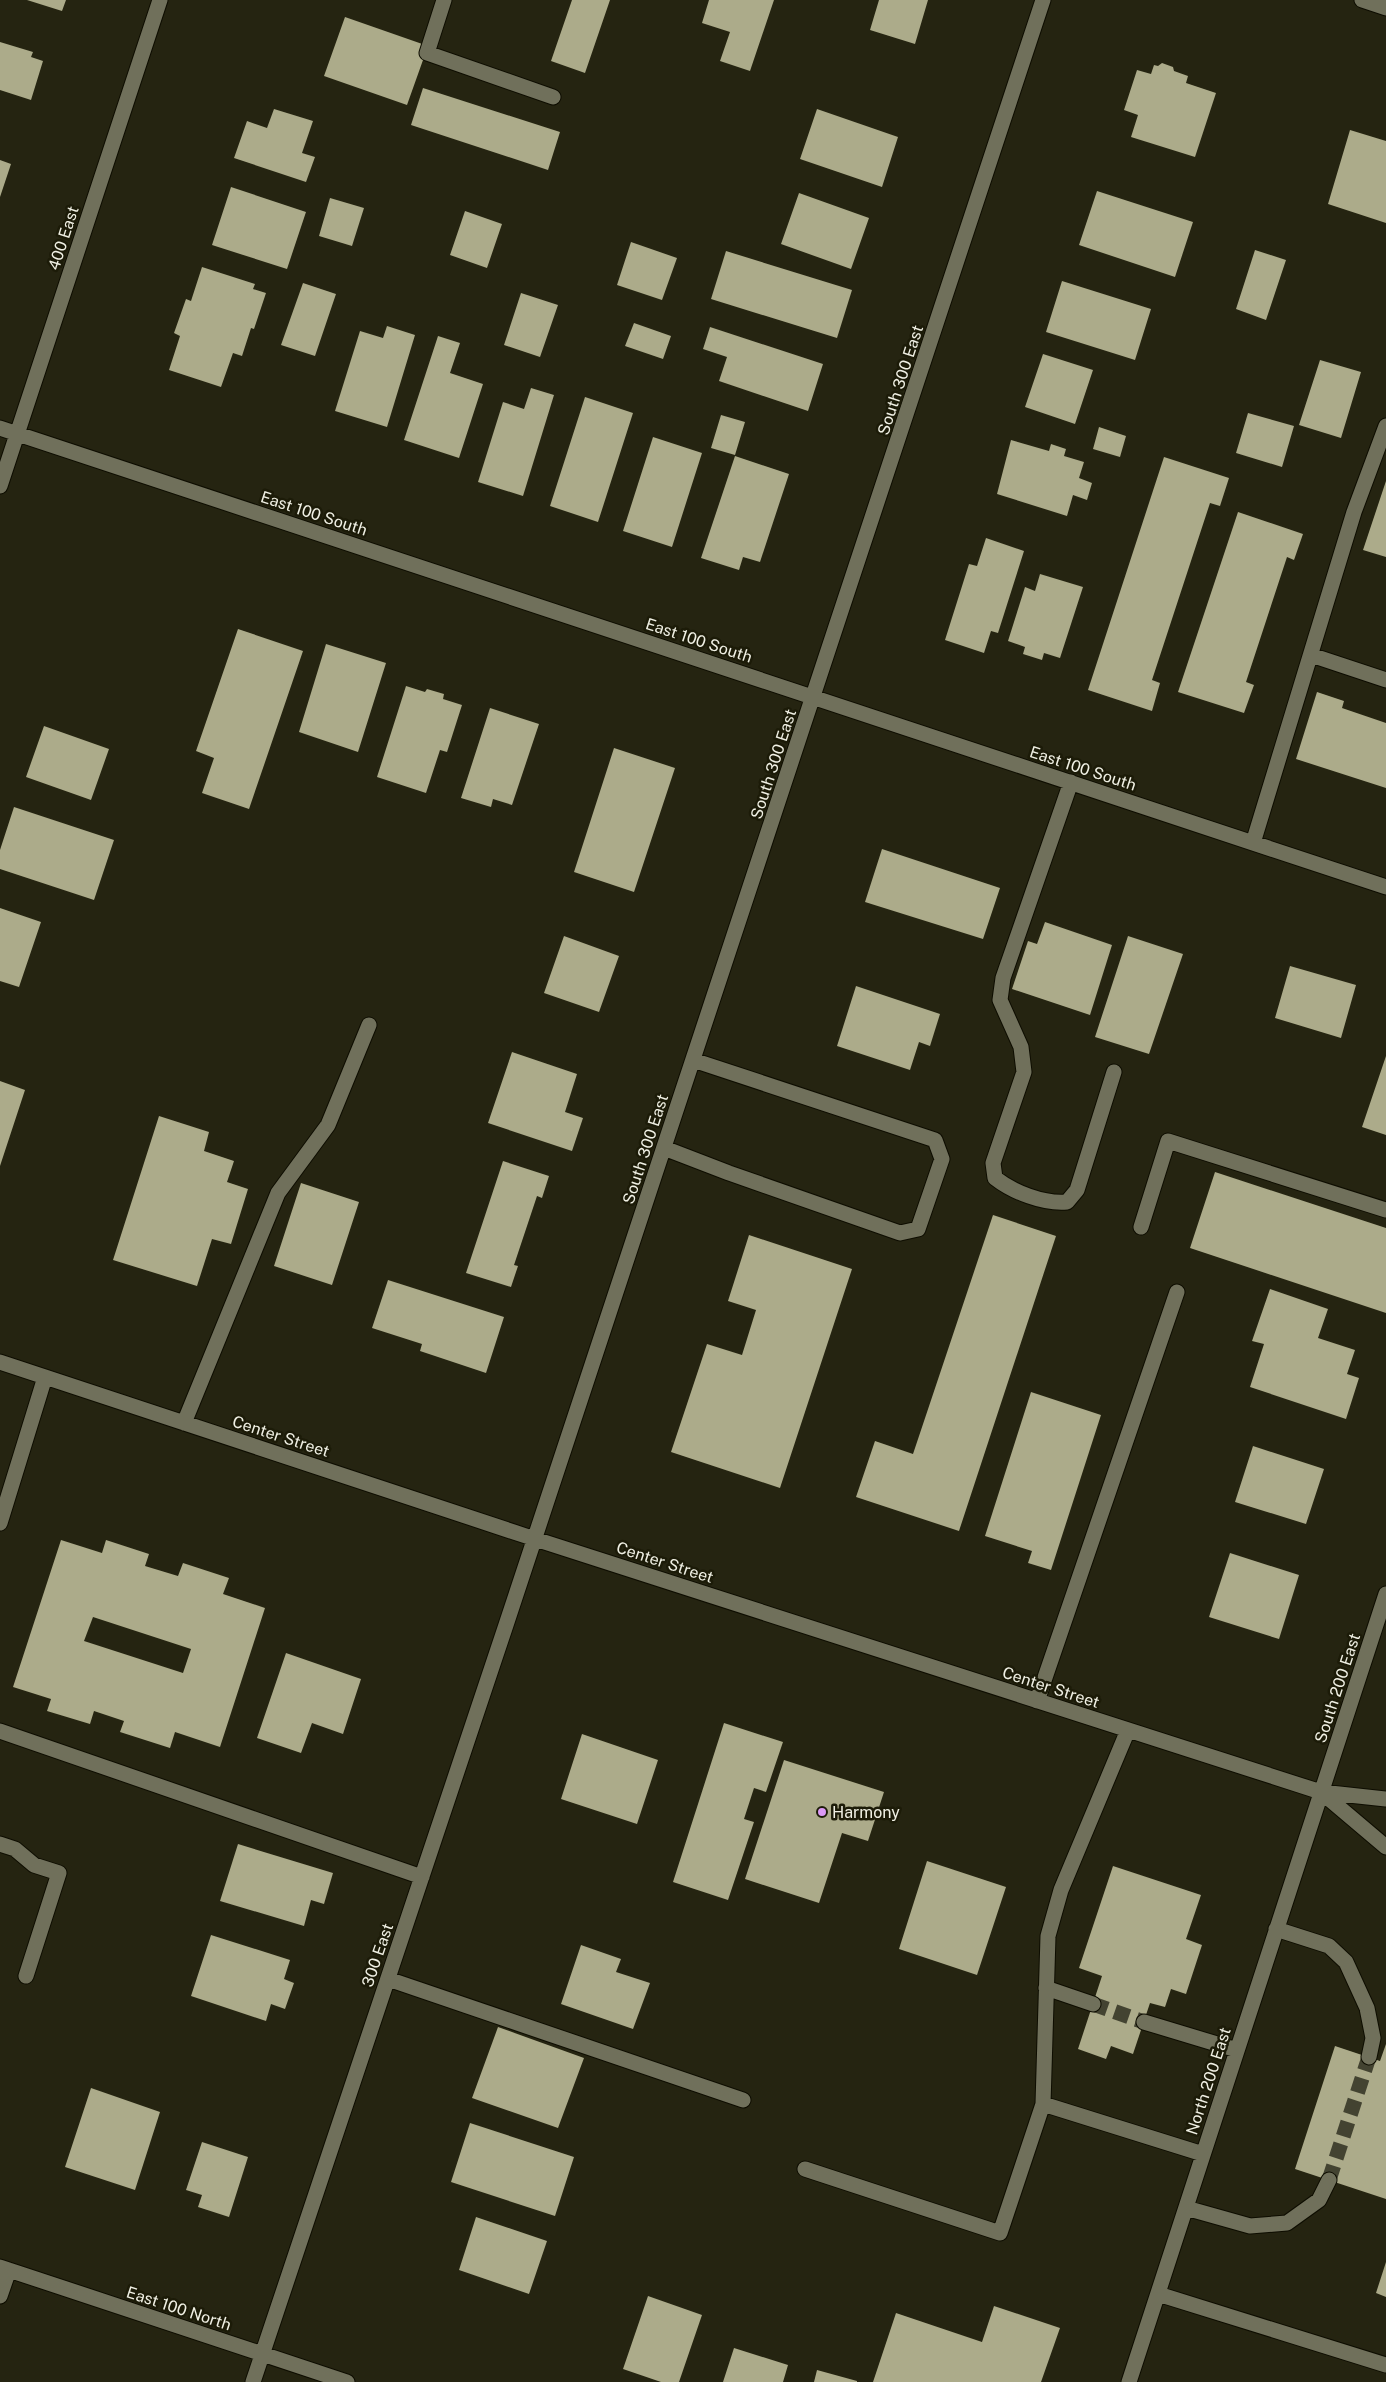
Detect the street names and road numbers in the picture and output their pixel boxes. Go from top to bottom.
street label: 400 East [44,204,83,273]
street label: South 300 East [874,323,927,438]
street label: East 100 South [258,487,370,540]
street label: East 100 South [643,614,755,667]
street label: South 300 East [747,707,800,822]
street label: East 100 South [1027,742,1139,795]
street label: South 300 East [619,1092,672,1207]
street label: Center Street [230,1412,332,1461]
street label: Center Street [614,1538,716,1587]
street label: South 200 East [1311,1631,1364,1745]
street label: Center Street [1000,1663,1102,1712]
street label: 300 East [358,1921,397,1989]
street label: North 200 East [1182,2025,1235,2137]
street label: East 100 North [124,2283,234,2334]

